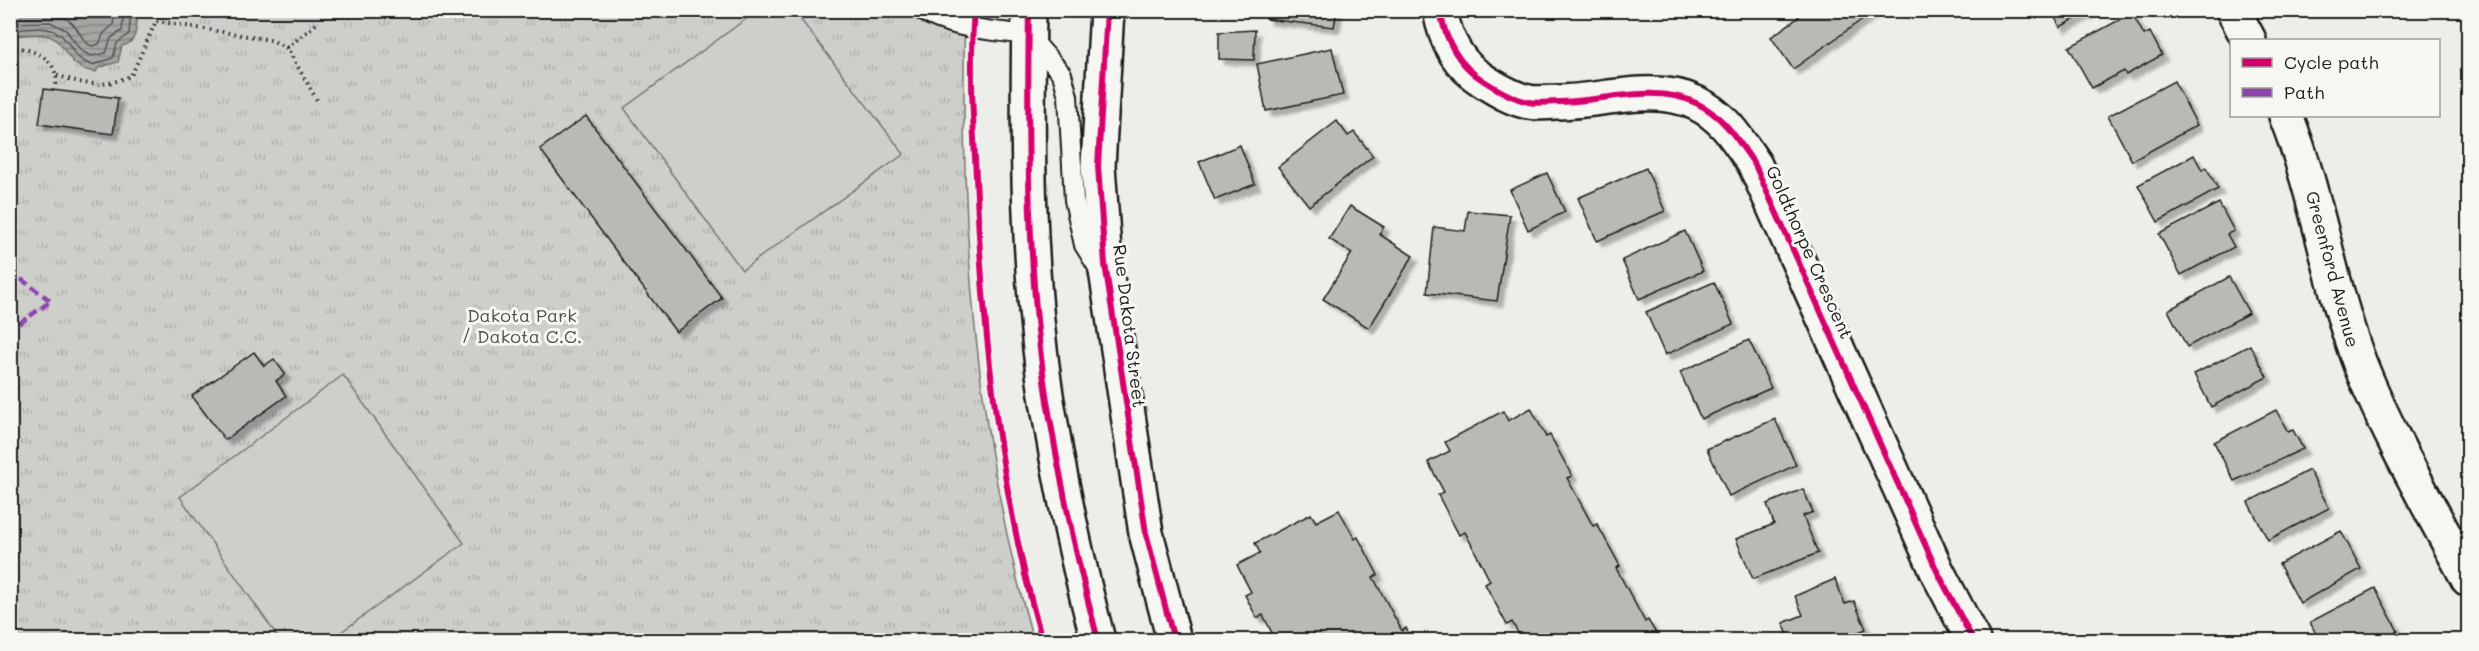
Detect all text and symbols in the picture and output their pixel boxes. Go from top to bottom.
legend [2230,39,2440,117]
text: Cycle path [2284,50,2379,74]
text: Path [2284,80,2324,104]
street label: Goldthorpe Crescent [1761,162,1859,342]
street label: Greenford Avenue [2301,188,2365,350]
street label: Rue Dakota Street [1108,243,1152,409]
park label: Dakota Park / Dakota C.C. [462,303,582,348]

